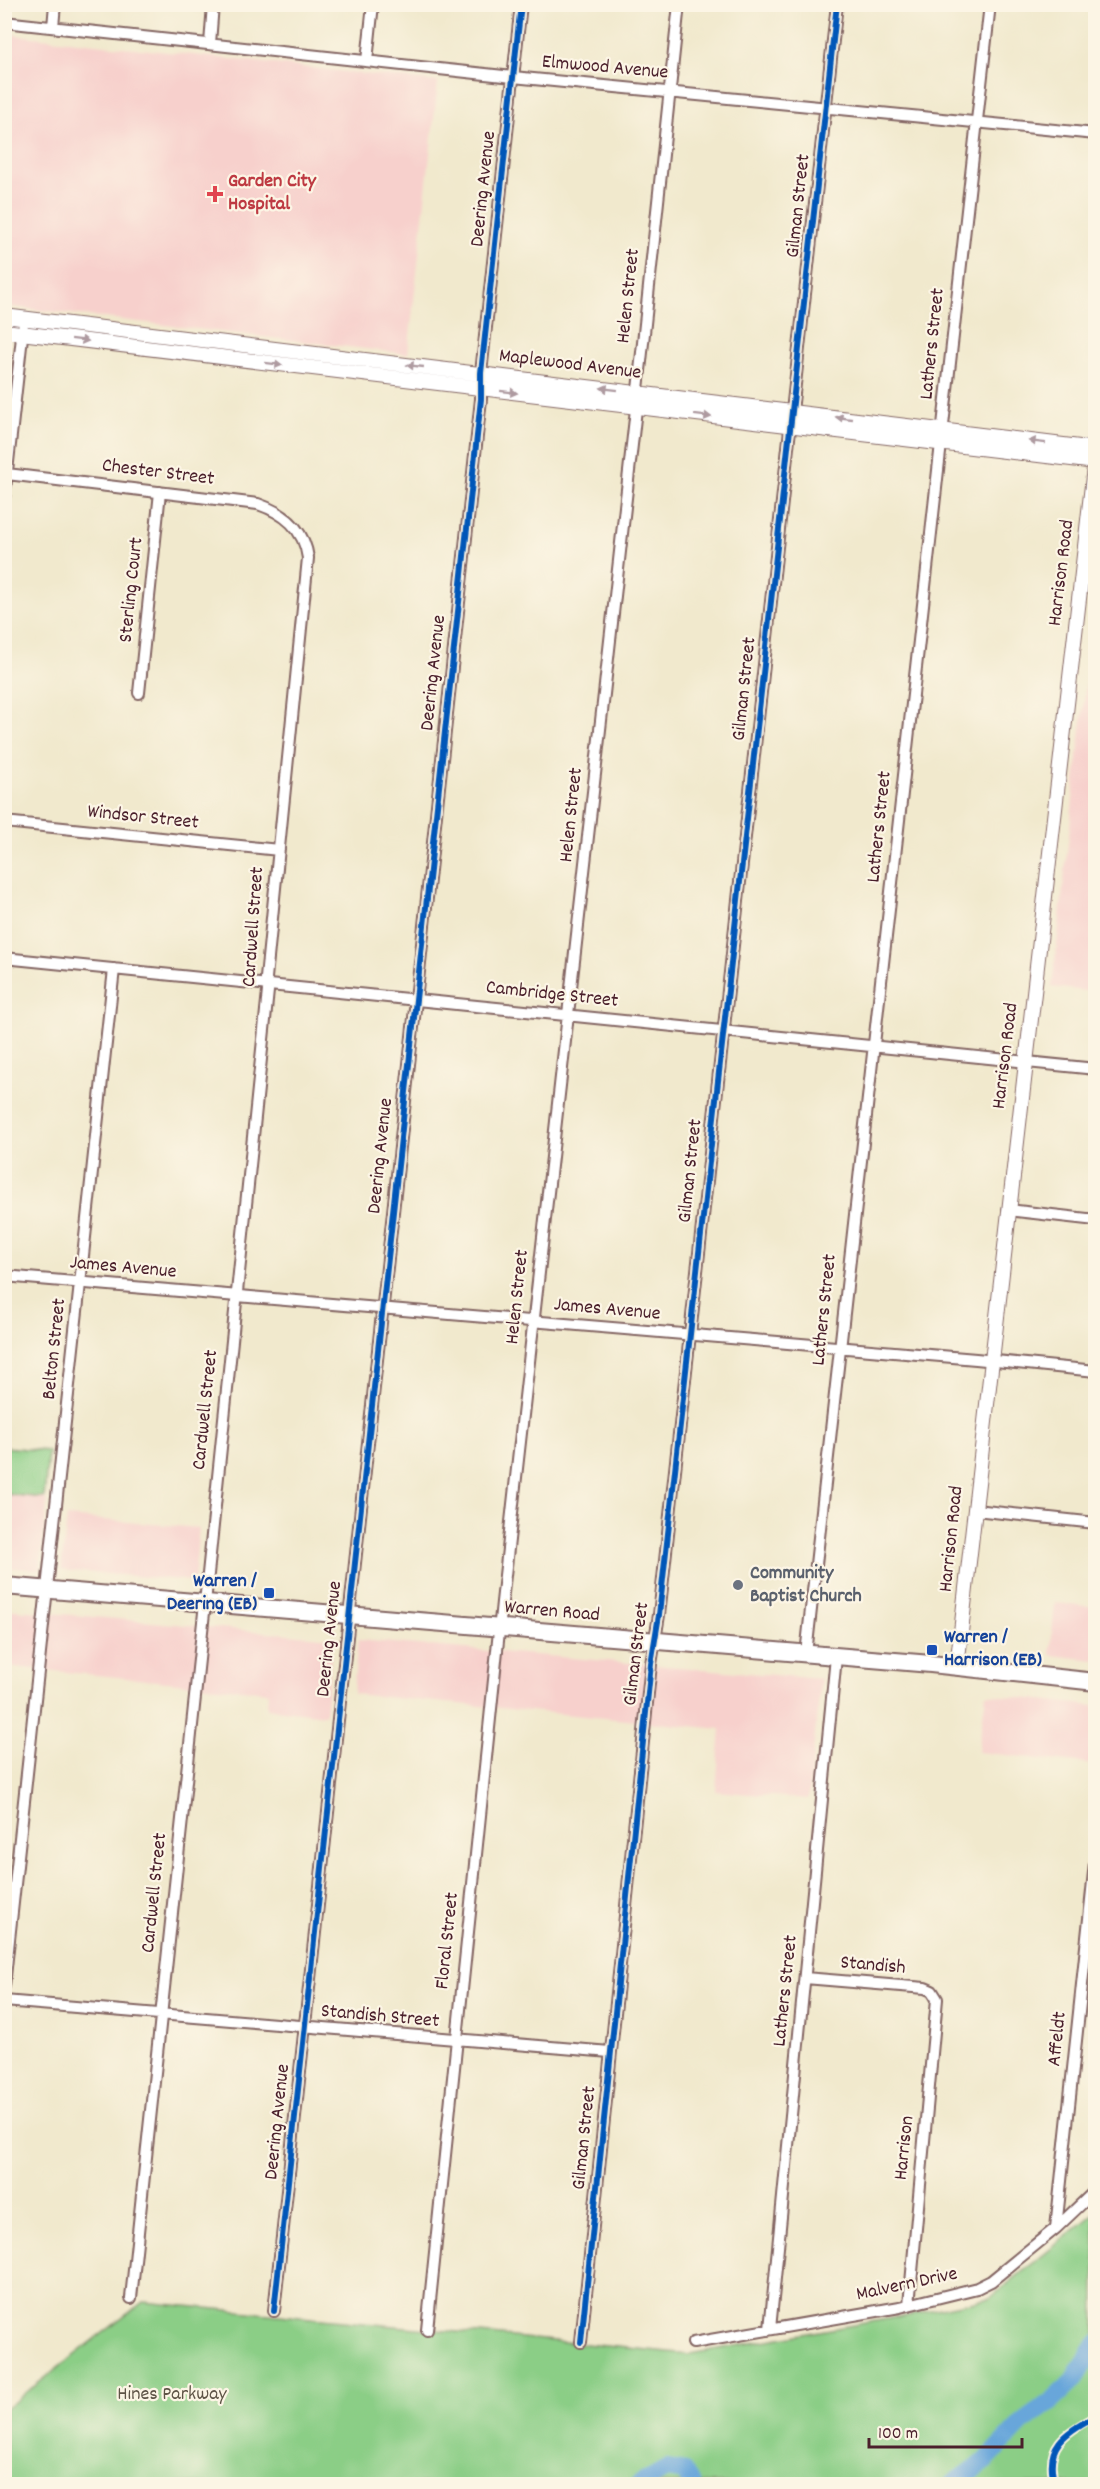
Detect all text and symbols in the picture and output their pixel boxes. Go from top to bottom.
street label: Elmwood Avenue [541,49,670,87]
street label: Deering Avenue [464,130,504,248]
street label: Gilman Street [780,153,818,259]
place label: Garden City Hospital [228,168,317,219]
marker: Garden City Hospital [206,185,224,203]
street label: Helen Street [610,247,648,345]
street label: Lathers Street [913,287,953,401]
one-way arrow [71,335,90,345]
street label: Maplewood Avenue [497,342,643,388]
one-way arrow [264,359,283,368]
one-way arrow [405,361,424,371]
one-way arrow [599,384,618,394]
one-way arrow [500,388,519,397]
one-way arrow [693,411,712,421]
one-way arrow [834,413,853,423]
one-way arrow [1028,437,1047,446]
street label: Chester Street [100,452,216,494]
street label: Harrison Road [1042,518,1082,628]
street label: Sterling Court [113,536,151,644]
street label: Deering Avenue [414,614,454,732]
street label: Gilman Street [726,636,764,742]
street label: Helen Street [553,766,591,864]
street label: Lathers Street [860,770,900,884]
street label: Windsor Street [86,798,200,838]
street label: Cardwell Street [236,866,272,988]
street label: Cambridge Street [484,974,620,1016]
street label: Harrison Road [986,1001,1026,1111]
street label: Deering Avenue [361,1097,401,1215]
street label: Gilman Street [672,1118,710,1224]
street label: Helen Street [499,1248,537,1346]
street label: James Avenue [69,1249,178,1287]
street label: Lathers Street [805,1253,845,1367]
street label: James Avenue [553,1291,662,1329]
street label: Belton Street [36,1297,74,1401]
street label: Cardwell Street [186,1349,226,1471]
street label: Harrison Road [933,1484,971,1594]
place label: Community Baptist Church [750,1560,862,1611]
place label: Warren / Deering (EB) [167,1568,257,1619]
marker: Community Baptist Church [731,1578,745,1592]
street label: Deering Avenue [310,1580,350,1698]
marker: Warren / Deering (EB) [262,1586,276,1600]
street label: Warren Road [503,1594,601,1630]
street label: Gilman Street [617,1601,657,1707]
place label: Warren / Harrison (EB) [944,1624,1042,1675]
marker: Warren / Harrison (EB) [925,1643,939,1657]
street label: Cardwell Street [135,1832,175,1954]
street label: Floral Street [429,1891,467,1991]
street label: Lathers Street [766,1934,806,2048]
street label: Standish [839,1949,907,1983]
street label: Standish Street [320,1998,440,2036]
street label: Affeldt [1041,2010,1075,2068]
street label: Deering Avenue [258,2063,298,2181]
street label: Gilman Street [566,2085,604,2191]
street label: Harrison [888,2114,922,2182]
street label: Malvern Drive [854,2261,960,2309]
park label: Hines Parkway [117,2381,228,2409]
scale bar [869,2411,1022,2449]
text: 100 m [878,2422,918,2447]

